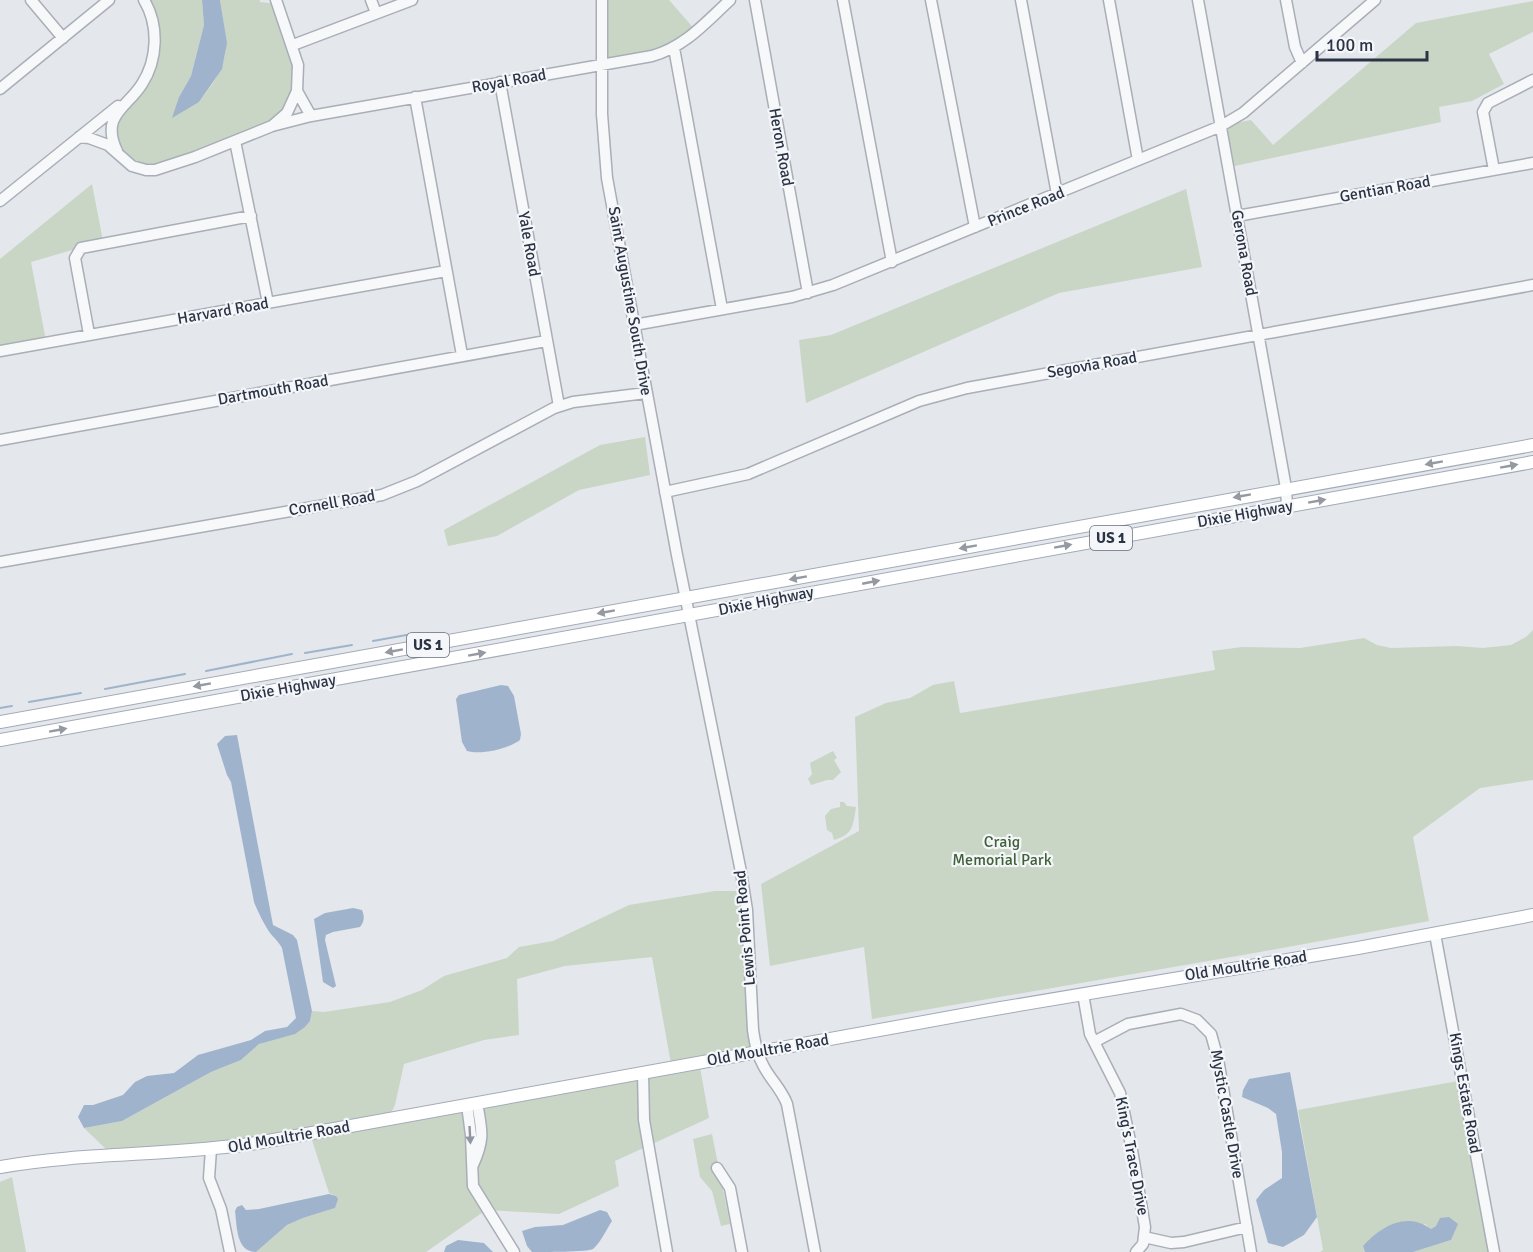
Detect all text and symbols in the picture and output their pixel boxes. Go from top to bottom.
scale bar [1317,24,1426,62]
text: 100 m [1326,34,1373,56]
street label: Royal Road [470,65,548,97]
street label: Heron Road [764,106,798,188]
street label: Gentian Road [1338,171,1432,207]
street label: Prince Road [985,183,1067,231]
street label: Saint Augustine South Drive [604,205,656,397]
street label: Gerona Road [1227,209,1261,297]
street label: Yale Road [513,210,545,278]
street label: Harvard Road [176,293,270,329]
street label: Segovia Road [1046,347,1138,383]
street label: Dartmouth Road [216,370,330,410]
one-way arrow [1425,459,1444,468]
one-way arrow [1499,461,1518,470]
street label: Cornell Road [287,486,377,520]
one-way arrow [1232,492,1251,501]
street label: Dixie Highway [1196,496,1295,532]
one-way arrow [1307,496,1326,505]
road number: US 1 [1090,526,1132,550]
one-way arrow [1053,541,1072,550]
one-way arrow [958,542,977,551]
one-way arrow [789,573,808,582]
one-way arrow [862,577,881,586]
street label: Dixie Highway [717,582,816,620]
one-way arrow [597,608,616,617]
road number: US 1 [407,633,449,657]
one-way arrow [384,647,403,656]
one-way arrow [467,649,486,658]
street label: Dixie Highway [239,670,338,706]
one-way arrow [192,681,211,690]
one-way arrow [48,725,67,734]
park label: Craig Memorial Park [952,832,1052,870]
street label: Lewis Point Road [730,869,760,987]
street label: Old Moultrie Road [1183,946,1309,986]
street label: Old Moultrie Road [705,1029,831,1071]
street label: Kings Estate Road [1445,1031,1485,1155]
street label: Mystic Castle Drive [1206,1048,1248,1180]
street label: King's Trace Drive [1111,1095,1153,1217]
street label: Old Moultrie Road [226,1116,352,1158]
one-way arrow [466,1126,475,1145]

